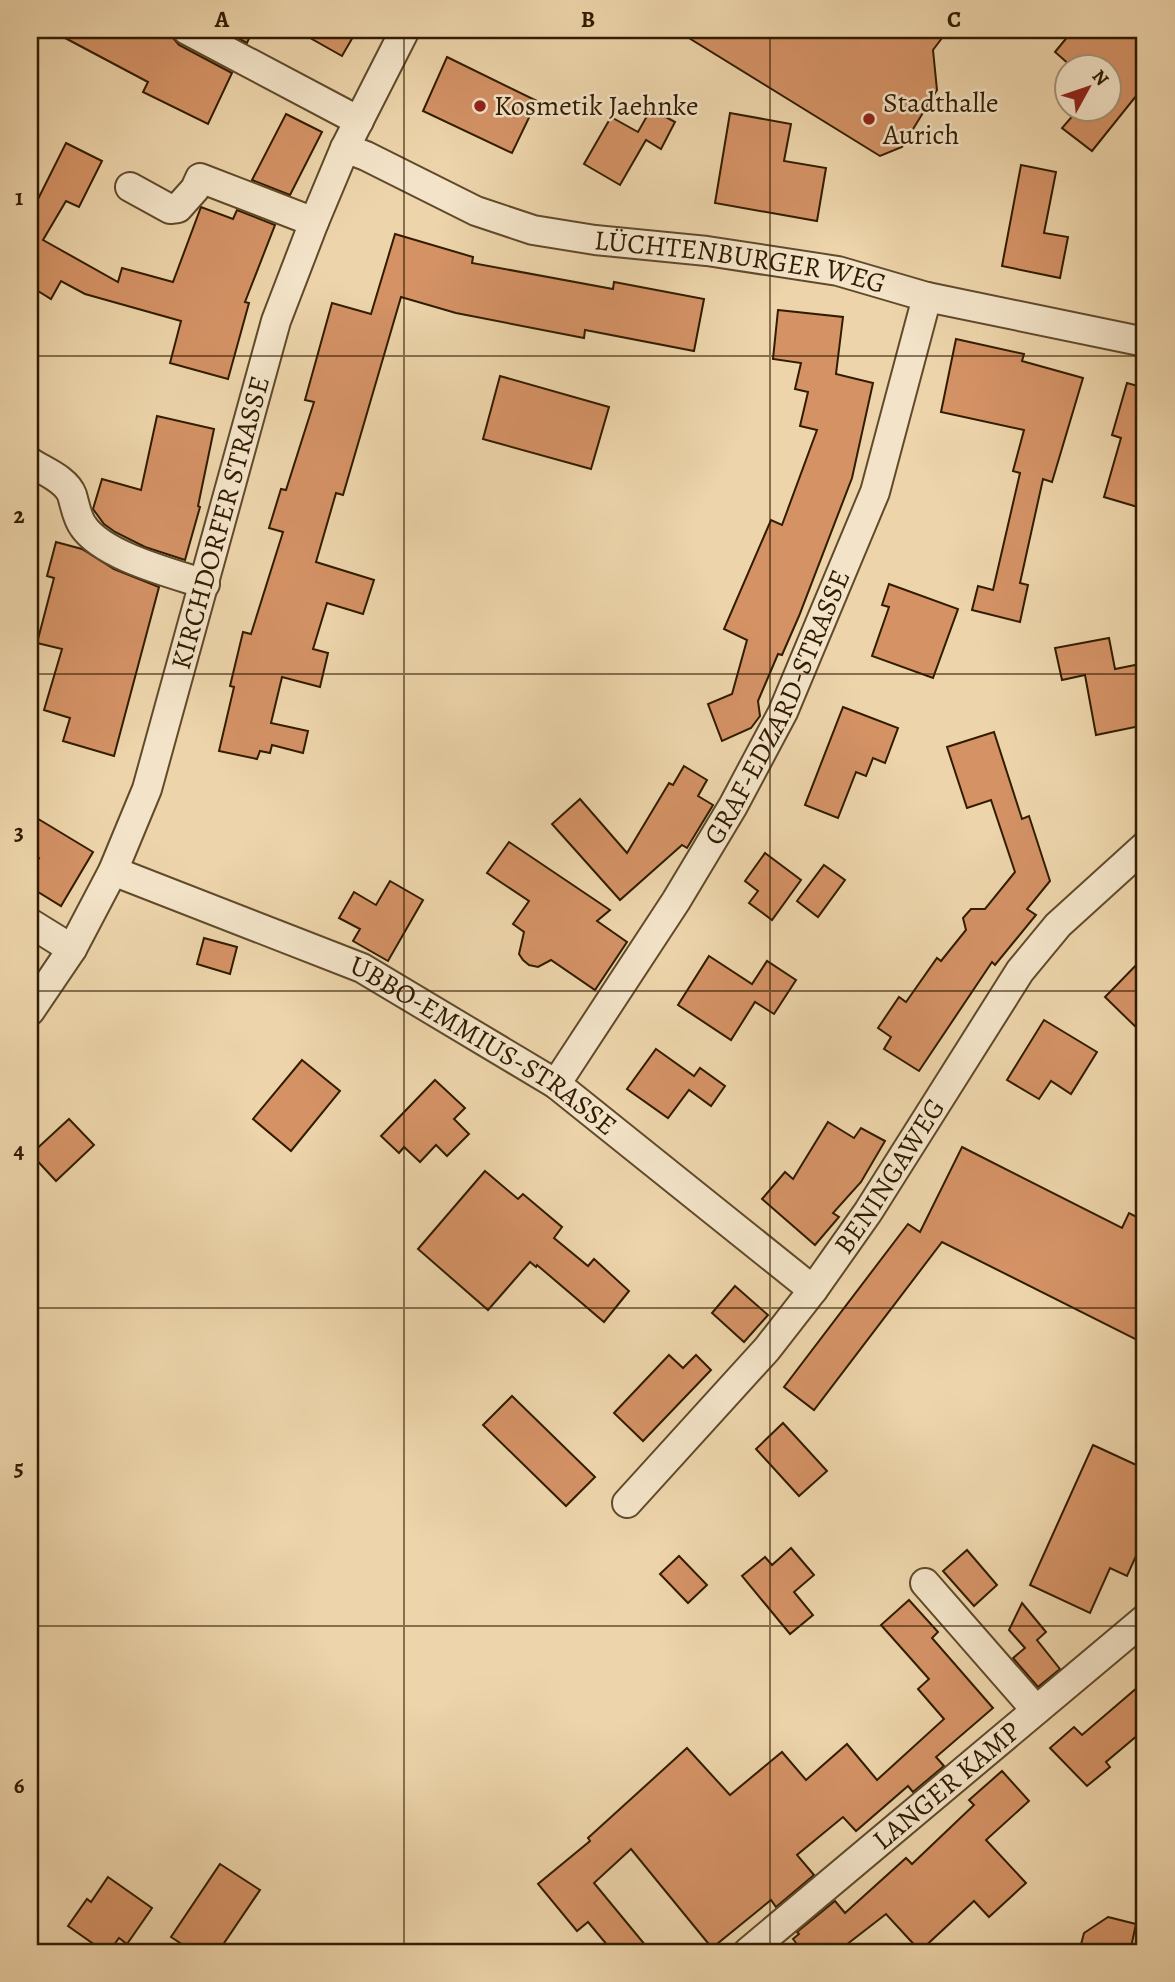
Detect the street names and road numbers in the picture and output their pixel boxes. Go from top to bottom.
street label: LÜCHTENBURGER WEG [592,221,890,303]
street label: KIRCHDORFER STRASSE [162,372,279,674]
street label: GRAF-EDZARD-STRASSE [695,564,859,852]
street label: UBBO-EMMIUS-STRASSE [345,946,625,1144]
street label: BENINGAWEG [825,1091,954,1262]
street label: LANGER KAMP [865,1713,1028,1859]

